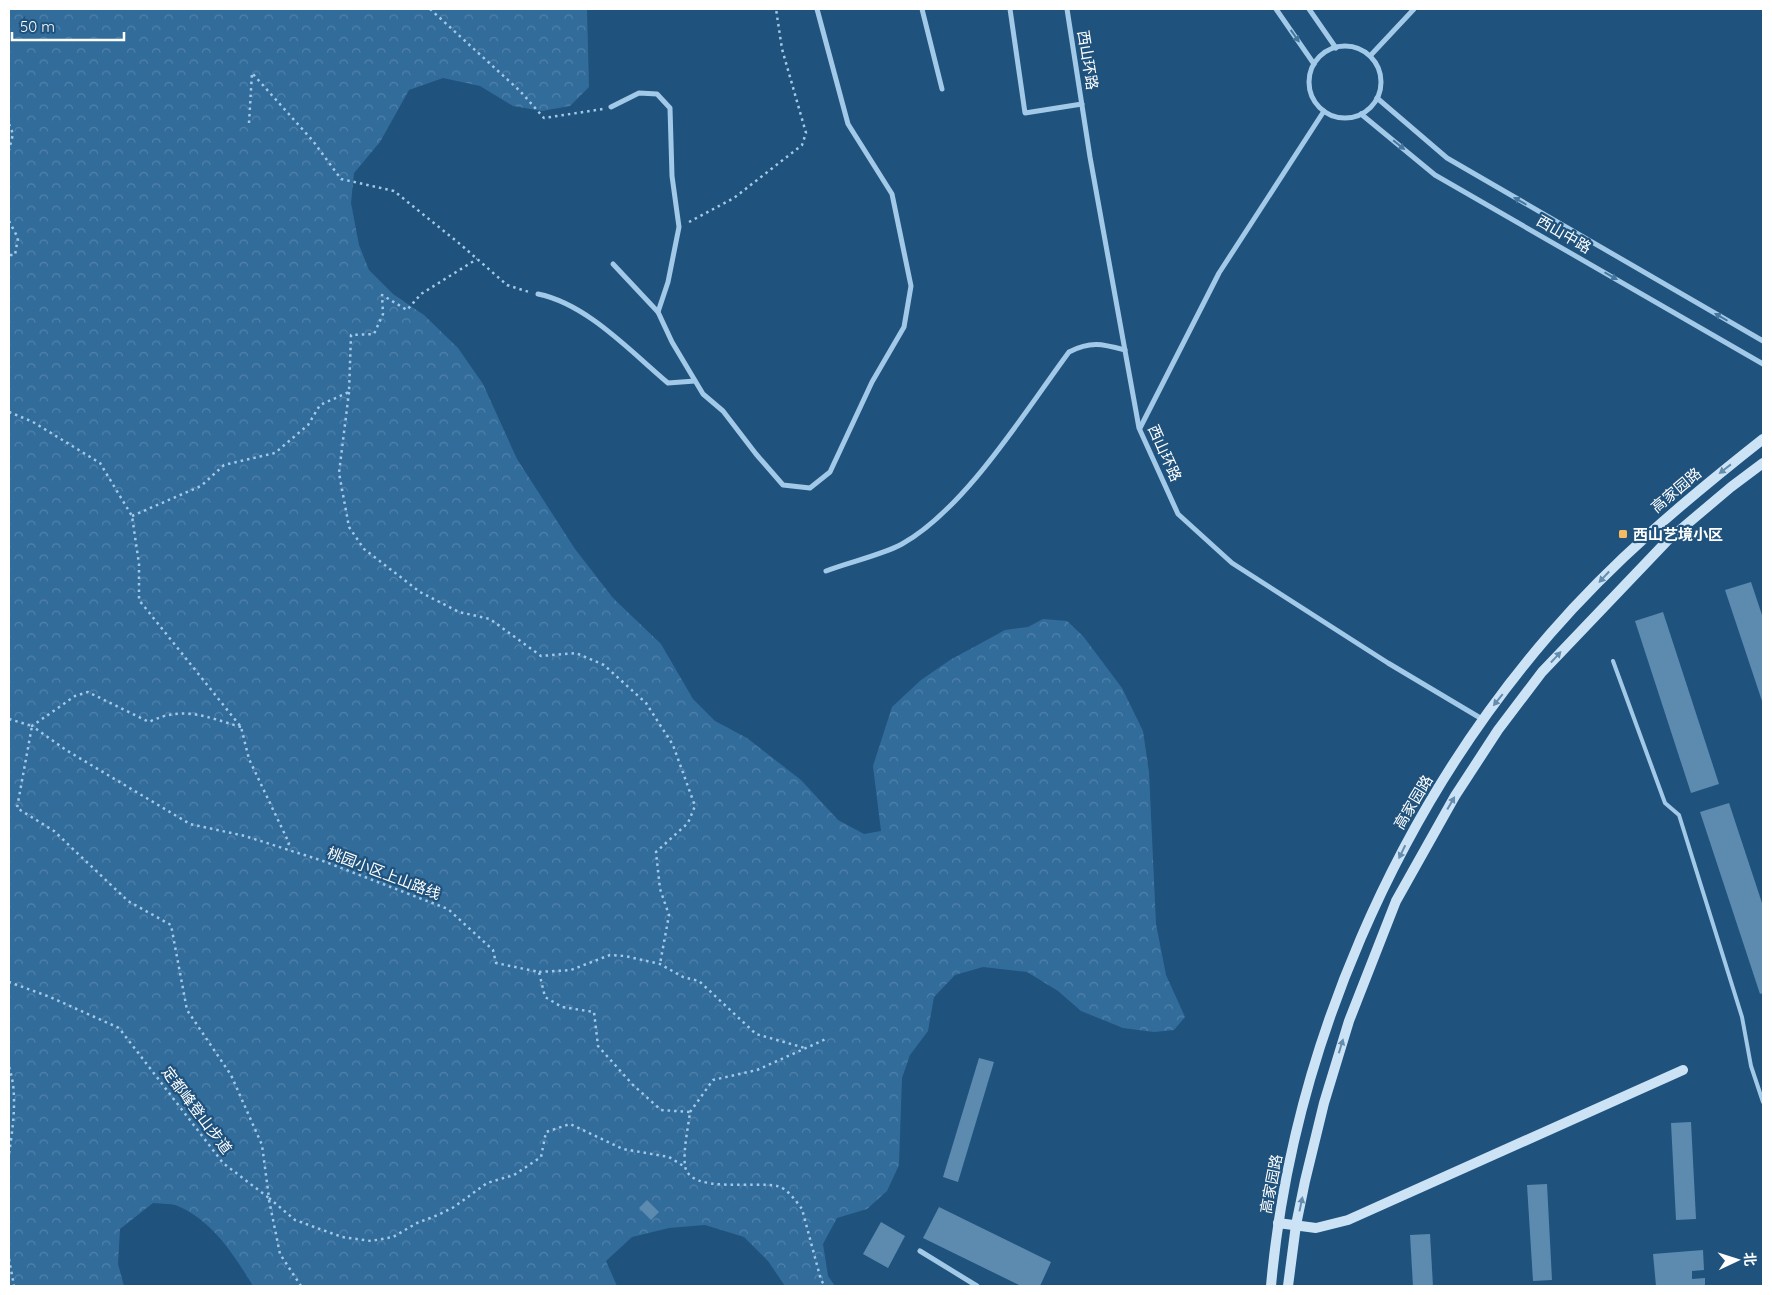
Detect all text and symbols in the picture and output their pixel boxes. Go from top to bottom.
scale bar [12,10,125,42]
text: 50 m [20,17,55,36]
street label: 西山环路 [1074,29,1102,91]
one-way arrow [1290,29,1300,43]
one-way arrow [1392,139,1405,150]
one-way arrow [1513,196,1526,205]
street label: 西山中路 [1533,211,1595,257]
one-way arrow [1604,271,1617,280]
one-way arrow [1713,313,1728,321]
street label: 西山环路 [1144,422,1186,484]
street label: 高家园路 [1647,463,1705,517]
one-way arrow [1719,463,1732,474]
place label: 西山艺境小区 [1633,525,1723,544]
marker: 西山艺境小区 [1617,528,1629,540]
one-way arrow [1598,571,1610,583]
one-way arrow [1550,651,1562,663]
one-way arrow [1492,693,1503,706]
street label: 高家园路 [1389,771,1437,833]
one-way arrow [1447,797,1456,810]
street label: 桃园小区上山路线 [325,843,443,903]
one-way arrow [1398,845,1406,859]
one-way arrow [1338,1039,1345,1054]
street label: 定都峰登山步道 [158,1062,236,1158]
street label: 高家园路 [1256,1153,1286,1215]
one-way arrow [1297,1195,1305,1211]
north arrow [1712,1235,1762,1285]
text: 北 [1741,1251,1759,1267]

